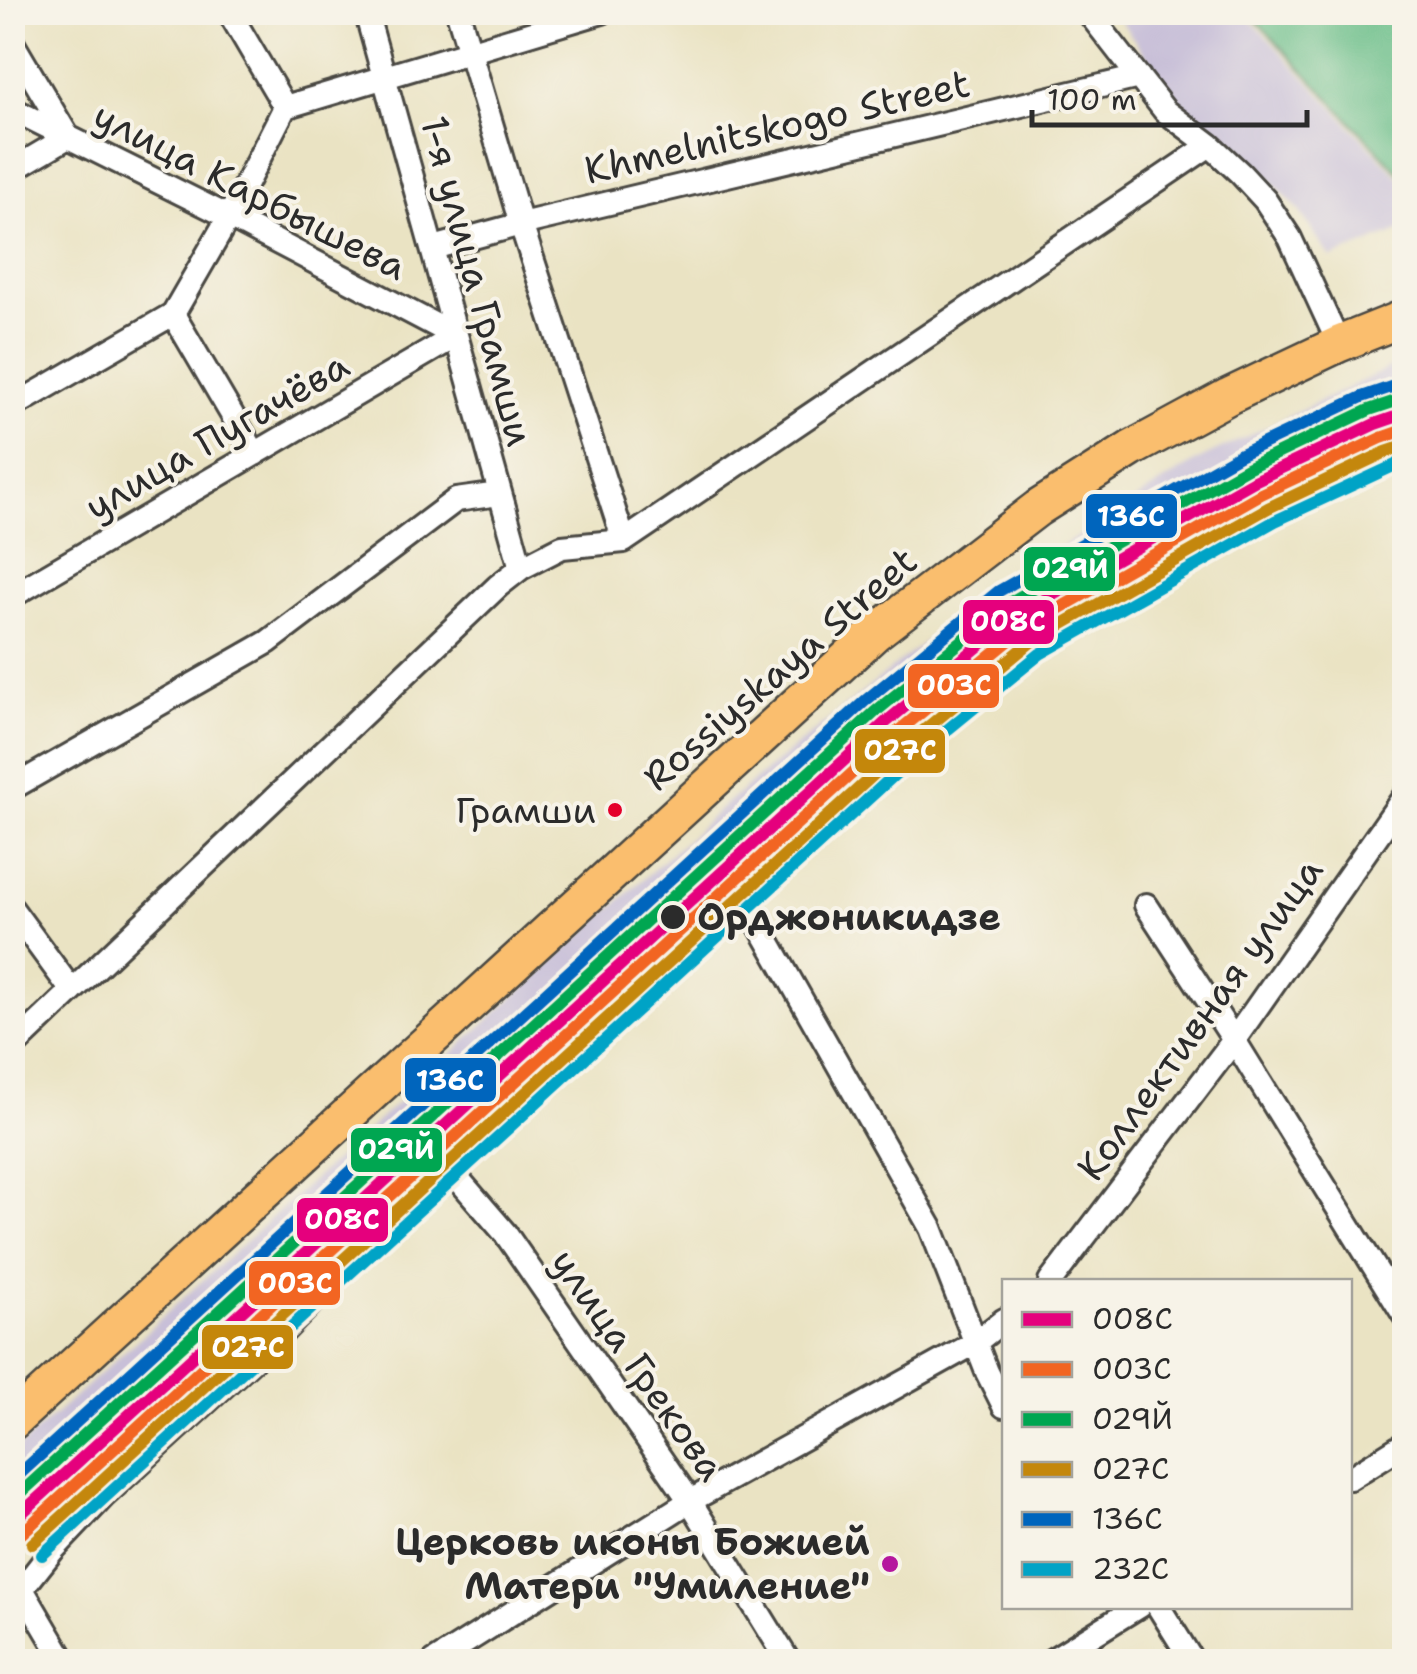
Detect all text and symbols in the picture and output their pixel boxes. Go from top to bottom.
street label: Khmelnitskogo Street [579,57,975,196]
scale bar [1032,65,1307,127]
text: 100 m [1047,79,1137,120]
street label: улица Карбышева [85,89,416,292]
street label: 1-я улица Грамши [409,110,546,452]
street label: улица Пугачёва [75,339,358,532]
line badge: 136С [1084,492,1179,540]
text: 136С [1097,497,1165,535]
street label: Rossiyskaya Street [632,535,927,802]
line badge: 029Й [1022,545,1117,593]
text: 029Й [1031,549,1109,587]
line badge: 008С [961,598,1056,646]
text: 008С [970,602,1046,640]
line badge: 003С [906,662,1001,710]
text: 003С [916,666,992,704]
line badge: 027С [853,727,947,775]
text: 027С [863,731,937,769]
place label: Грамши [456,786,596,835]
marker: Грамши [605,800,625,820]
street label: Коллективная улица [1065,847,1334,1191]
place label: Орджоникидзе [697,891,1001,942]
marker: Орджоникидзе [658,902,688,932]
line badge: 136С [403,1056,498,1104]
text: 136С [416,1061,484,1099]
line badge: 029Й [349,1126,444,1174]
text: 029Й [357,1130,435,1168]
line badge: 008С [295,1196,390,1244]
text: 008С [304,1200,380,1238]
street label: улица Грекова [540,1239,738,1491]
line badge: 003С [247,1259,342,1307]
text: 003С [257,1264,333,1302]
legend [1002,1279,1352,1609]
text: 008С [1092,1298,1173,1339]
line badge: 027С [200,1323,295,1371]
text: 027С [211,1328,285,1366]
text: 003С [1092,1348,1172,1389]
text: 029Й [1092,1398,1173,1439]
text: 027С [1092,1448,1169,1489]
text: 136С [1092,1498,1163,1539]
place label: Церковь иконы Божией Матери "Умиление" [395,1516,870,1611]
text: 232C [1092,1548,1169,1589]
marker: Церковь иконы Божией Матери "Умиление" [879,1553,901,1575]

